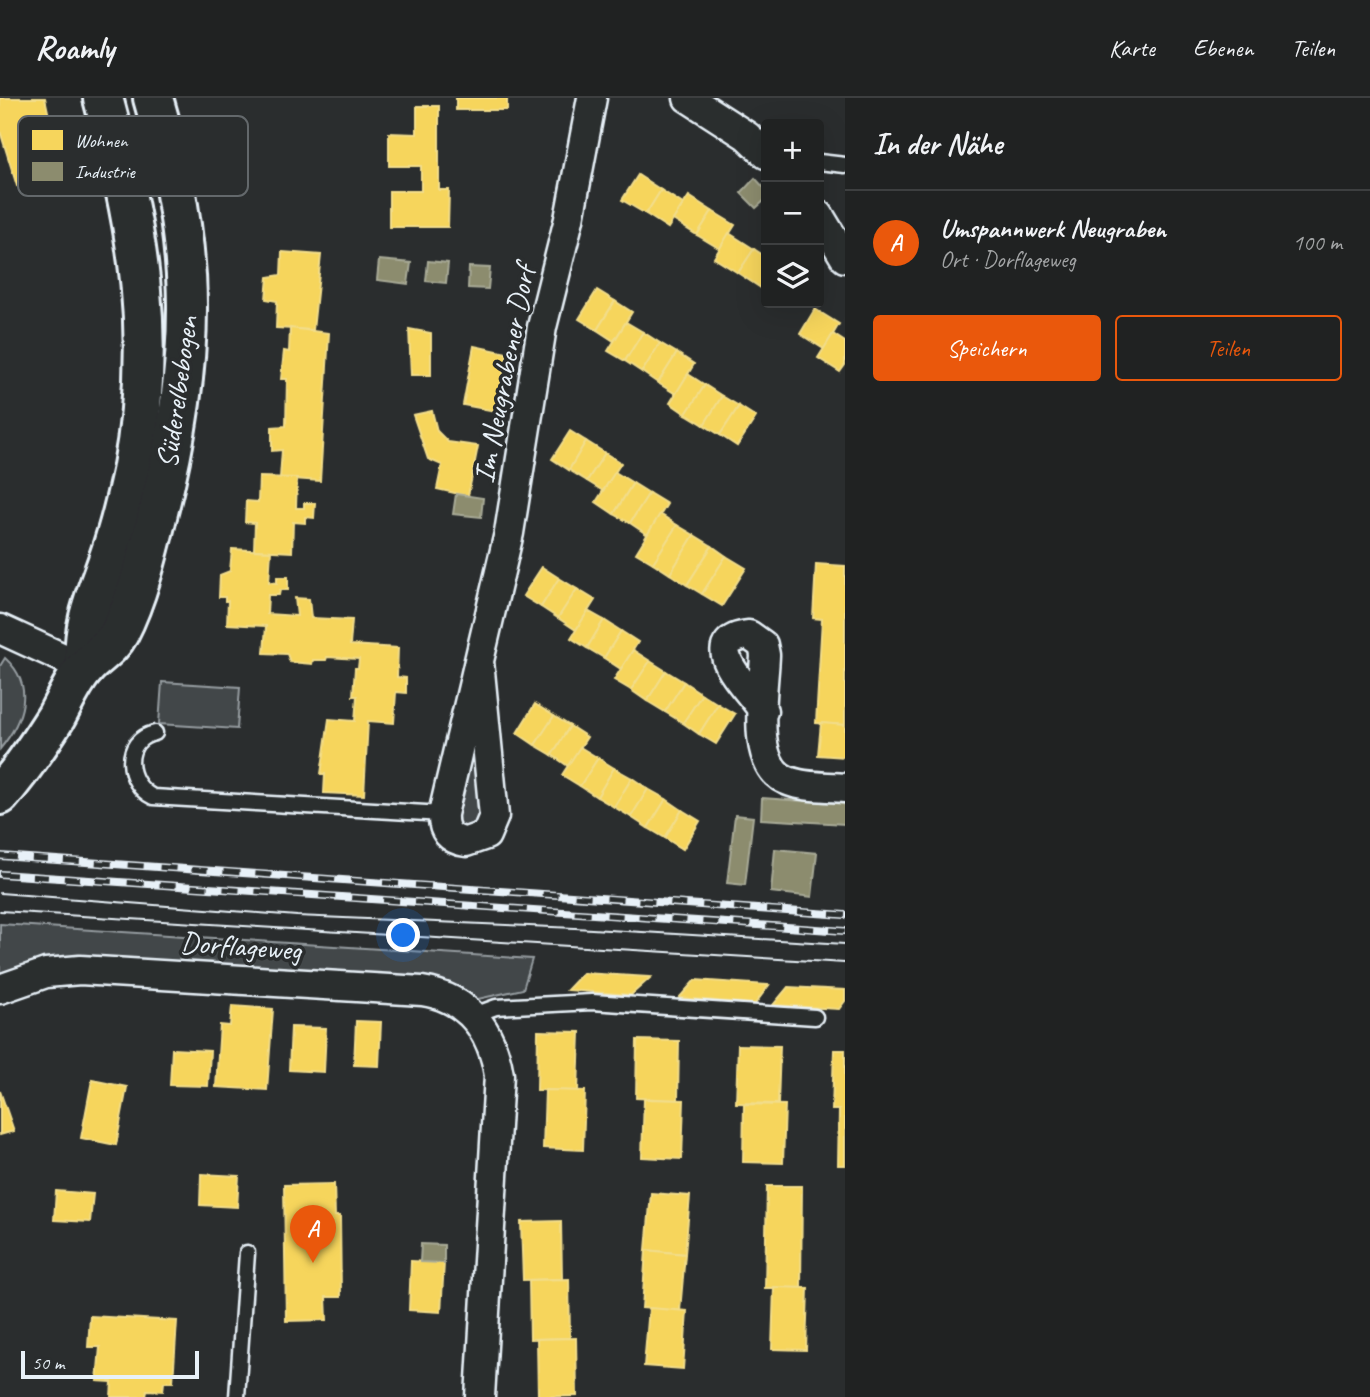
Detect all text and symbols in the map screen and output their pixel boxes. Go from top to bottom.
text: Roamly [35,27,114,69]
text: Karte [1109,33,1155,63]
text: Ebenen [1193,33,1253,63]
text: Teilen [1291,33,1335,63]
legend [18,116,248,196]
map controls [761,119,824,308]
button: + [761,119,824,182]
text: In der Nähe [873,125,1002,163]
text: Wohnen [75,129,129,153]
text: Industrie [75,160,137,184]
button: − [761,182,824,245]
text: Umspannwerk Neugraben [940,212,1166,245]
text: A [890,228,902,257]
text: 100 m [1293,228,1342,257]
button: layers [761,245,824,308]
text: Ort · Dorflageweg [940,245,1076,274]
street label: Im Neugrabener Dorf [464,256,545,486]
street label: Süderelbebogen [148,312,207,470]
button: Speichern [873,315,1101,381]
button: Teilen [1115,315,1342,381]
your location [386,918,420,952]
street label: Dorflageweg [179,923,304,969]
pin: A [290,1205,336,1263]
scale bar [21,1348,200,1380]
text: 50 m [32,1351,64,1375]

